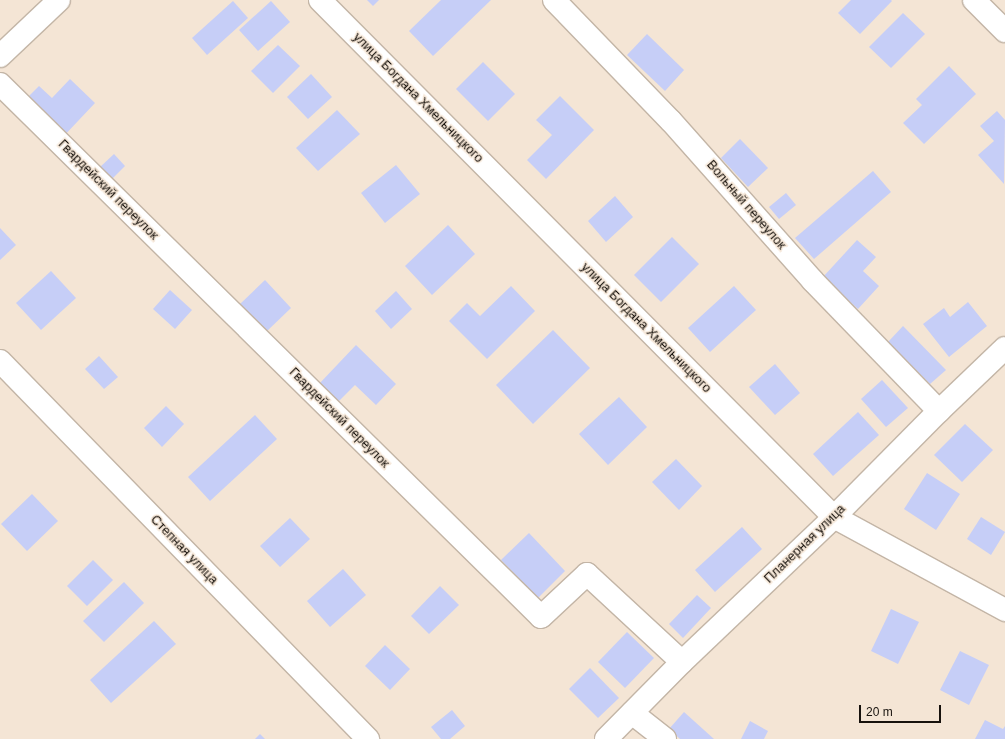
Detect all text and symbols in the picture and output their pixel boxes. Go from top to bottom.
street label: улица Богдана Хмельницкого [350,30,486,166]
street label: Гвардейский переулок [55,137,161,243]
street label: Вольный переулок [703,157,789,253]
street label: улица Богдана Хмельницкого [578,260,714,396]
street label: Гвардейский переулок [286,365,392,471]
street label: Планерная улица [761,501,849,587]
street label: Степная улица [147,512,221,588]
scale bar [861,697,943,723]
text: 20 m [866,705,893,719]

